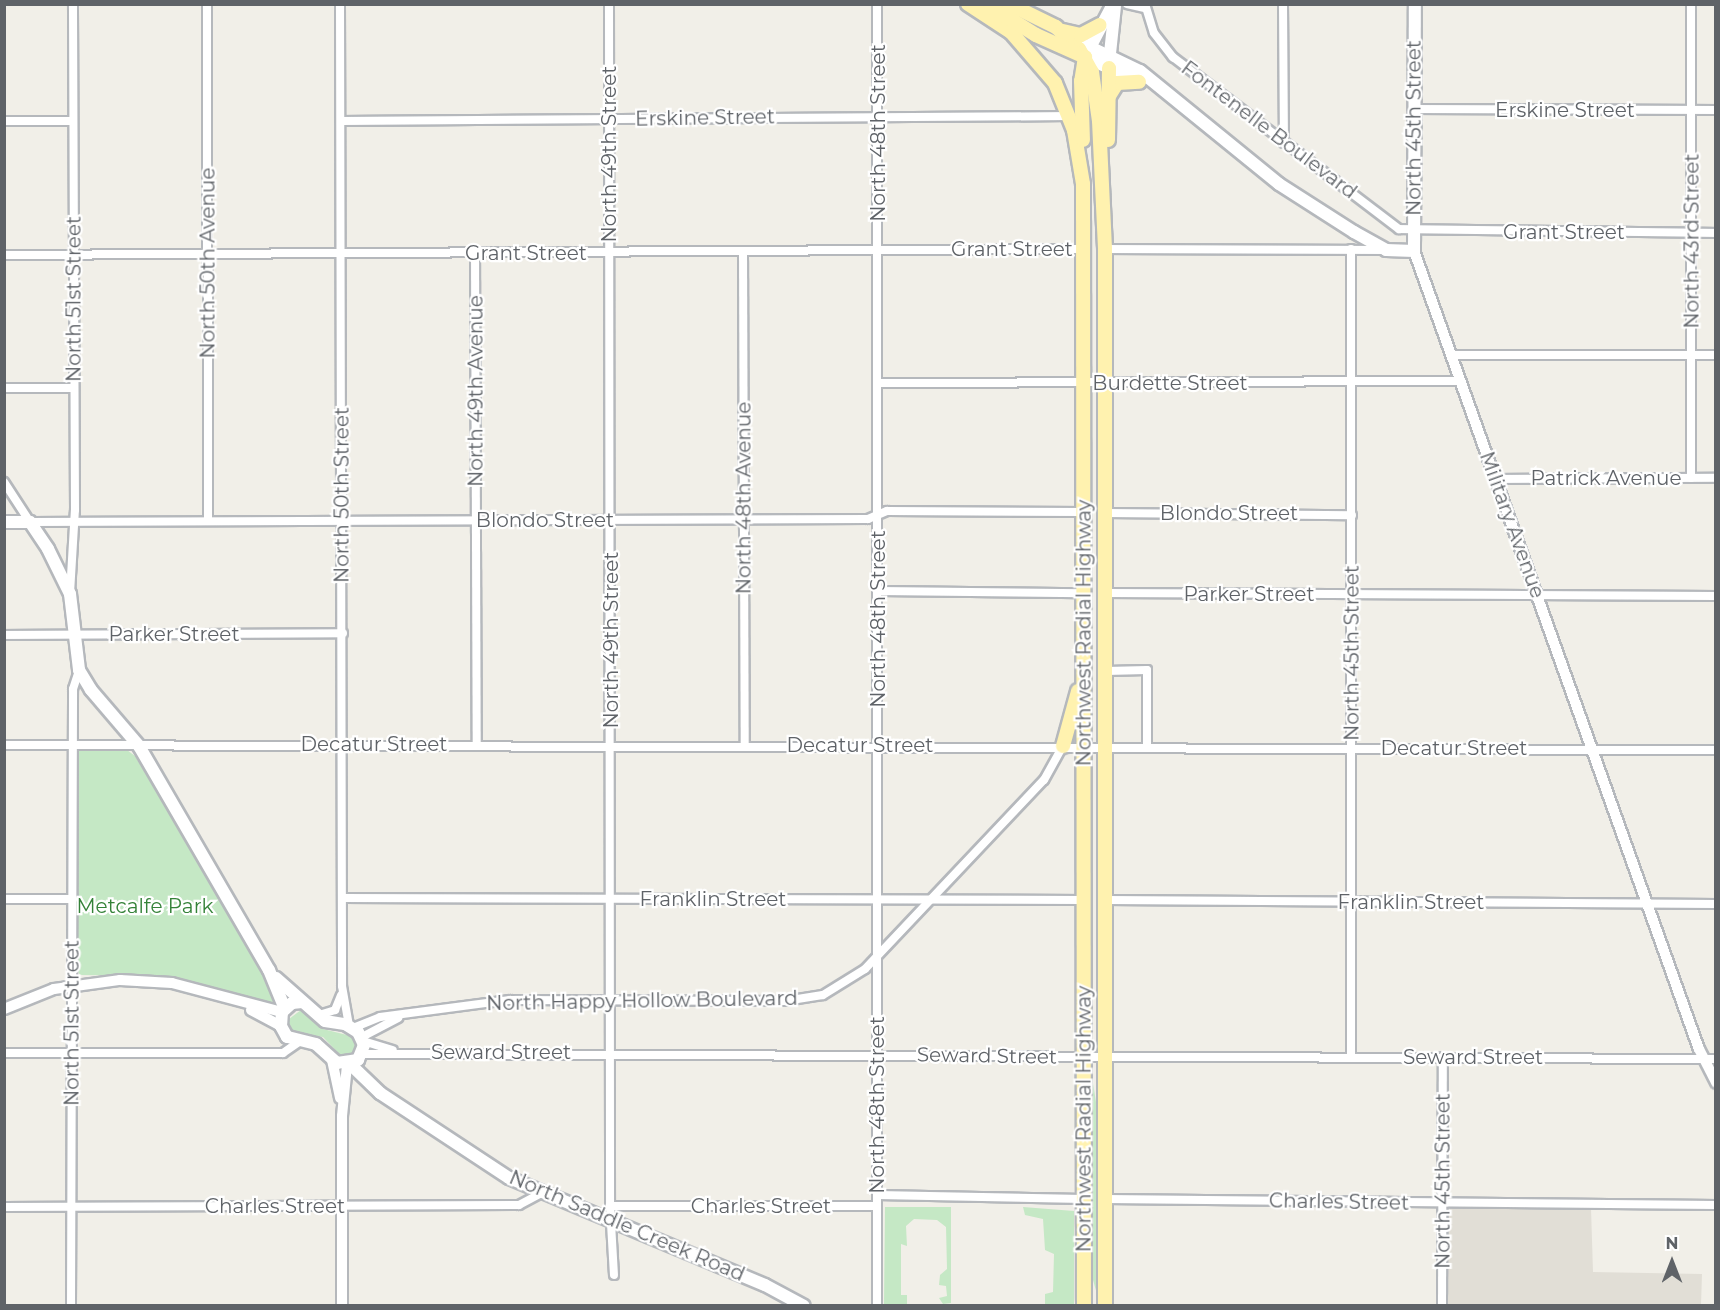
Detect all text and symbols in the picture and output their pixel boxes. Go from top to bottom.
street label: North 45th Street [1402,40,1426,216]
street label: North 48th Street [866,44,890,222]
street label: Fontenelle Boulevard [1176,56,1362,204]
street label: North 49th Street [597,66,621,242]
street label: Erskine Street [1495,98,1635,122]
street label: Erskine Street [635,105,775,131]
street label: North 43rd Street [1680,153,1704,329]
street label: North 50th Avenue [196,167,220,359]
street label: North 51st Street [62,216,86,382]
street label: Grant Street [1503,220,1625,244]
street label: Grant Street [951,237,1073,261]
street label: Grant Street [465,241,587,265]
street label: North 49th Avenue [464,295,488,487]
street label: Burdette Street [1092,371,1248,395]
street label: North 48th Avenue [732,402,756,594]
street label: North 50th Street [330,407,354,583]
street label: Military Avenue [1474,449,1550,601]
street label: Patrick Avenue [1530,466,1682,490]
street label: Northwest Radial Highway [1072,500,1096,766]
street label: Blondo Street [1160,501,1298,525]
street label: Blondo Street [476,508,614,532]
street label: North 48th Street [866,530,890,708]
street label: North 49th Street [599,552,623,728]
street label: North 45th Street [1340,565,1364,741]
street label: Parker Street [1183,582,1315,606]
street label: Parker Street [108,622,240,646]
street label: Decatur Street [301,732,447,756]
street label: Decatur Street [787,733,933,757]
street label: Decatur Street [1381,736,1527,760]
street label: Franklin Street [640,887,786,911]
street label: Franklin Street [1338,890,1484,914]
park label: Metcalfe Park [77,894,213,918]
street label: North 51st Street [60,940,84,1106]
street label: North Happy Hollow Boulevard [486,986,798,1016]
street label: Northwest Radial Highway [1072,986,1096,1252]
street label: North 48th Street [865,1016,889,1194]
street label: Seward Street [431,1040,571,1064]
street label: Seward Street [917,1043,1057,1069]
street label: Seward Street [1403,1045,1543,1069]
street label: North 45th Street [1431,1093,1455,1269]
street label: North Saddle Creek Road [506,1165,748,1287]
street label: Charles Street [1269,1189,1409,1215]
street label: Charles Street [205,1194,345,1218]
street label: Charles Street [691,1194,831,1218]
north arrow [1642,1232,1702,1292]
text: N [1666,1234,1678,1253]

